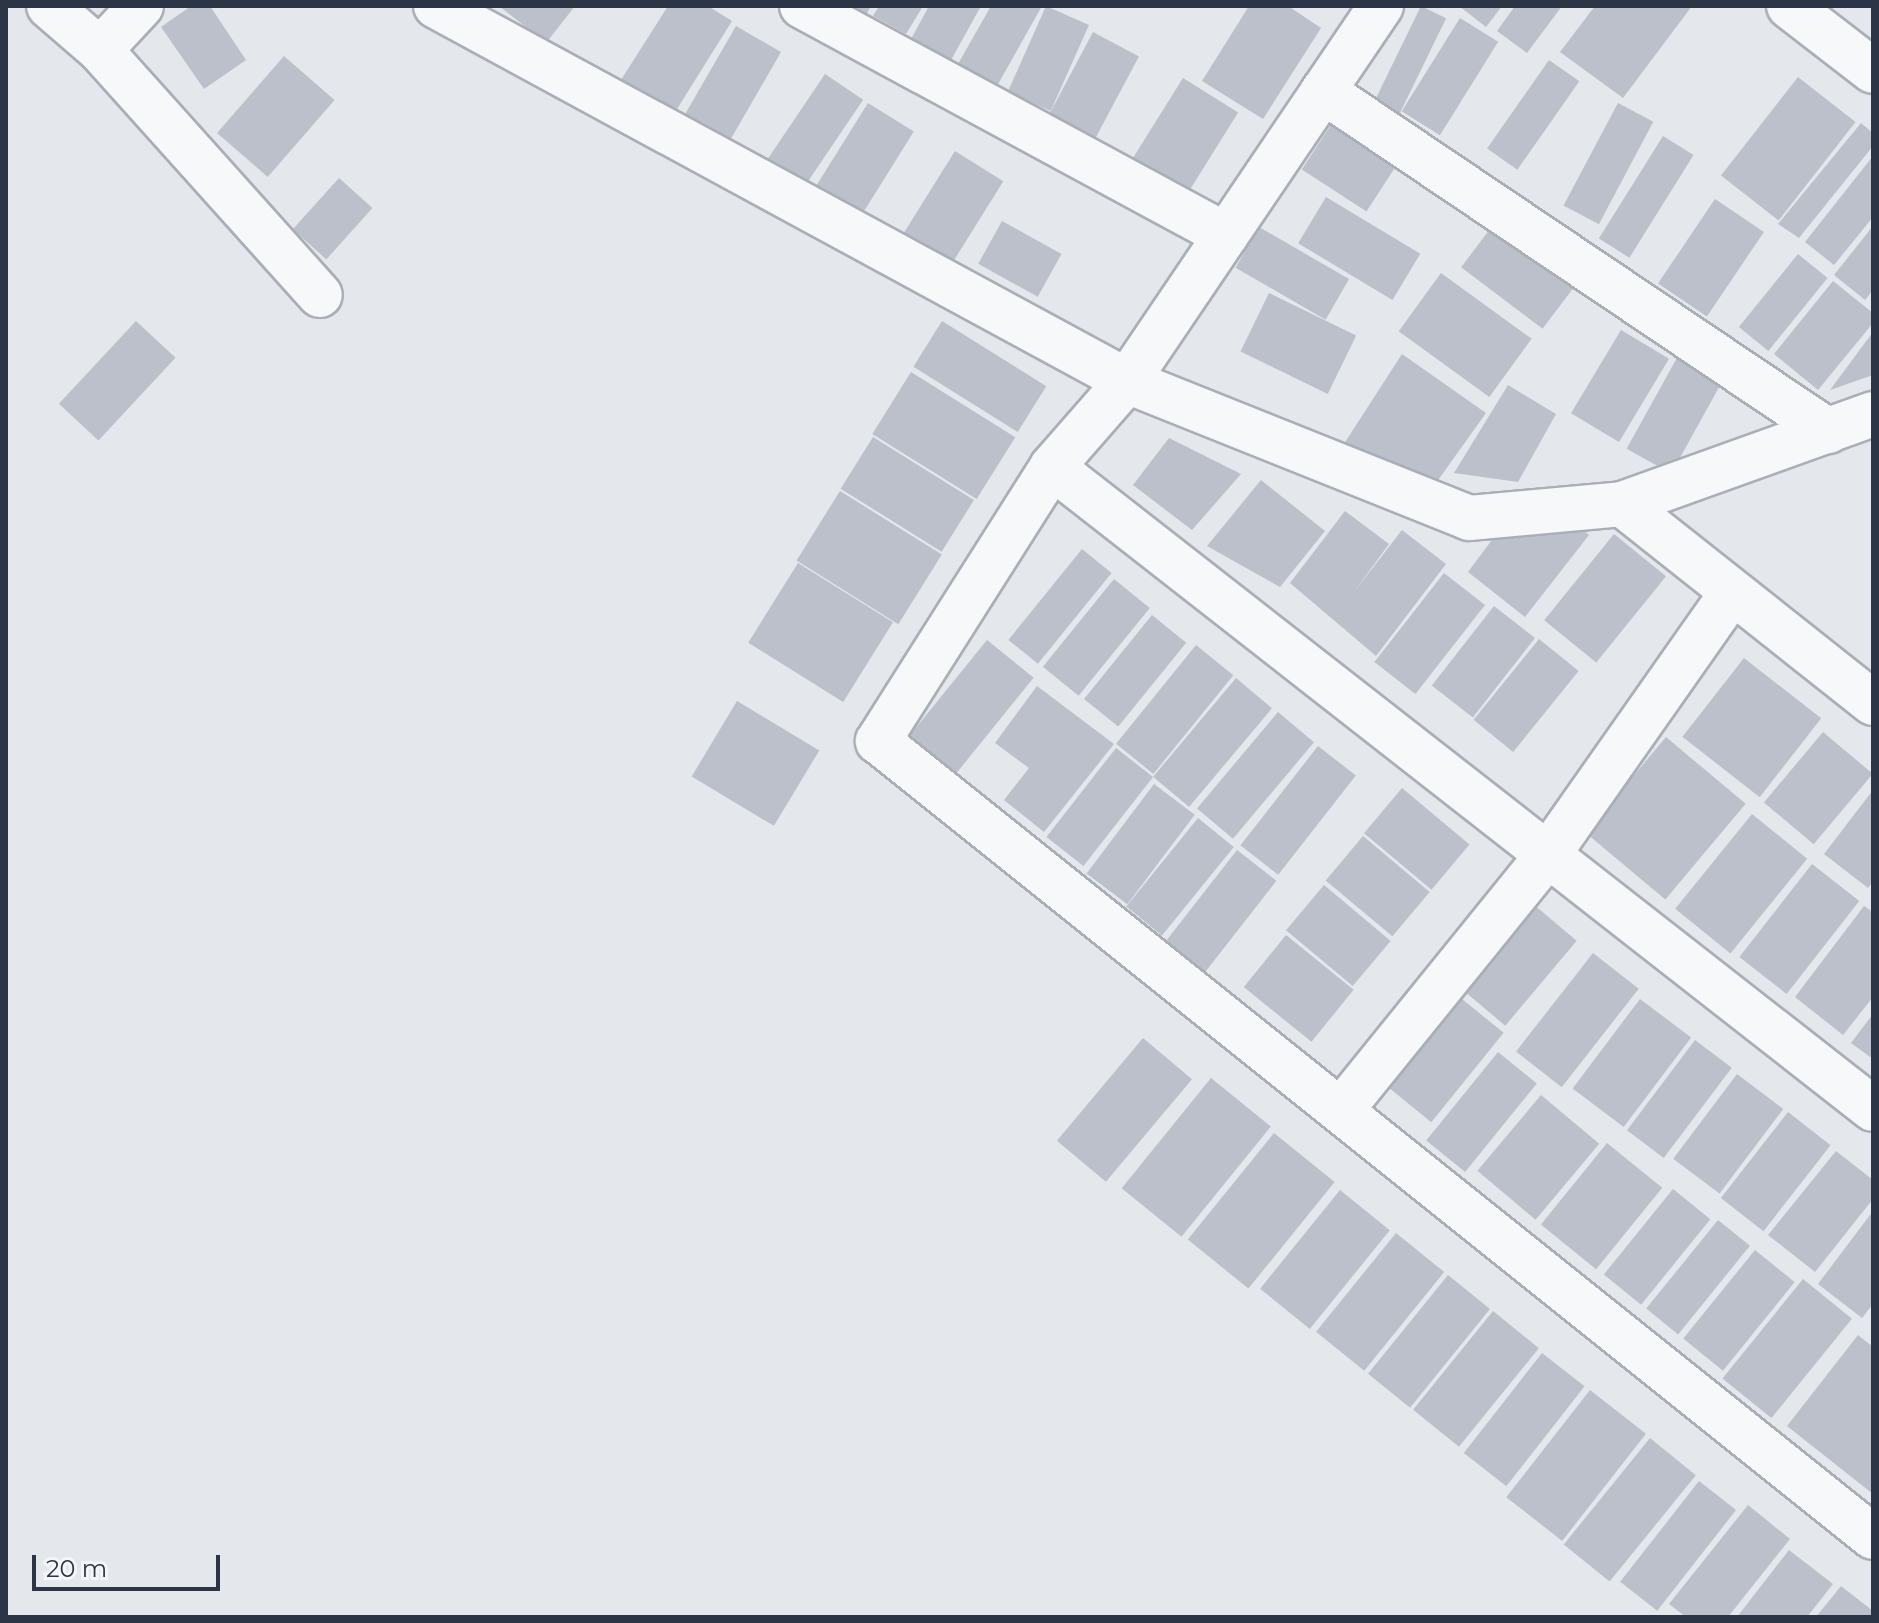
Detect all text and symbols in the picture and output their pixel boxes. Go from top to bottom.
scale bar [36,1539,224,1589]
text: 20 m [46,1554,107,1583]

